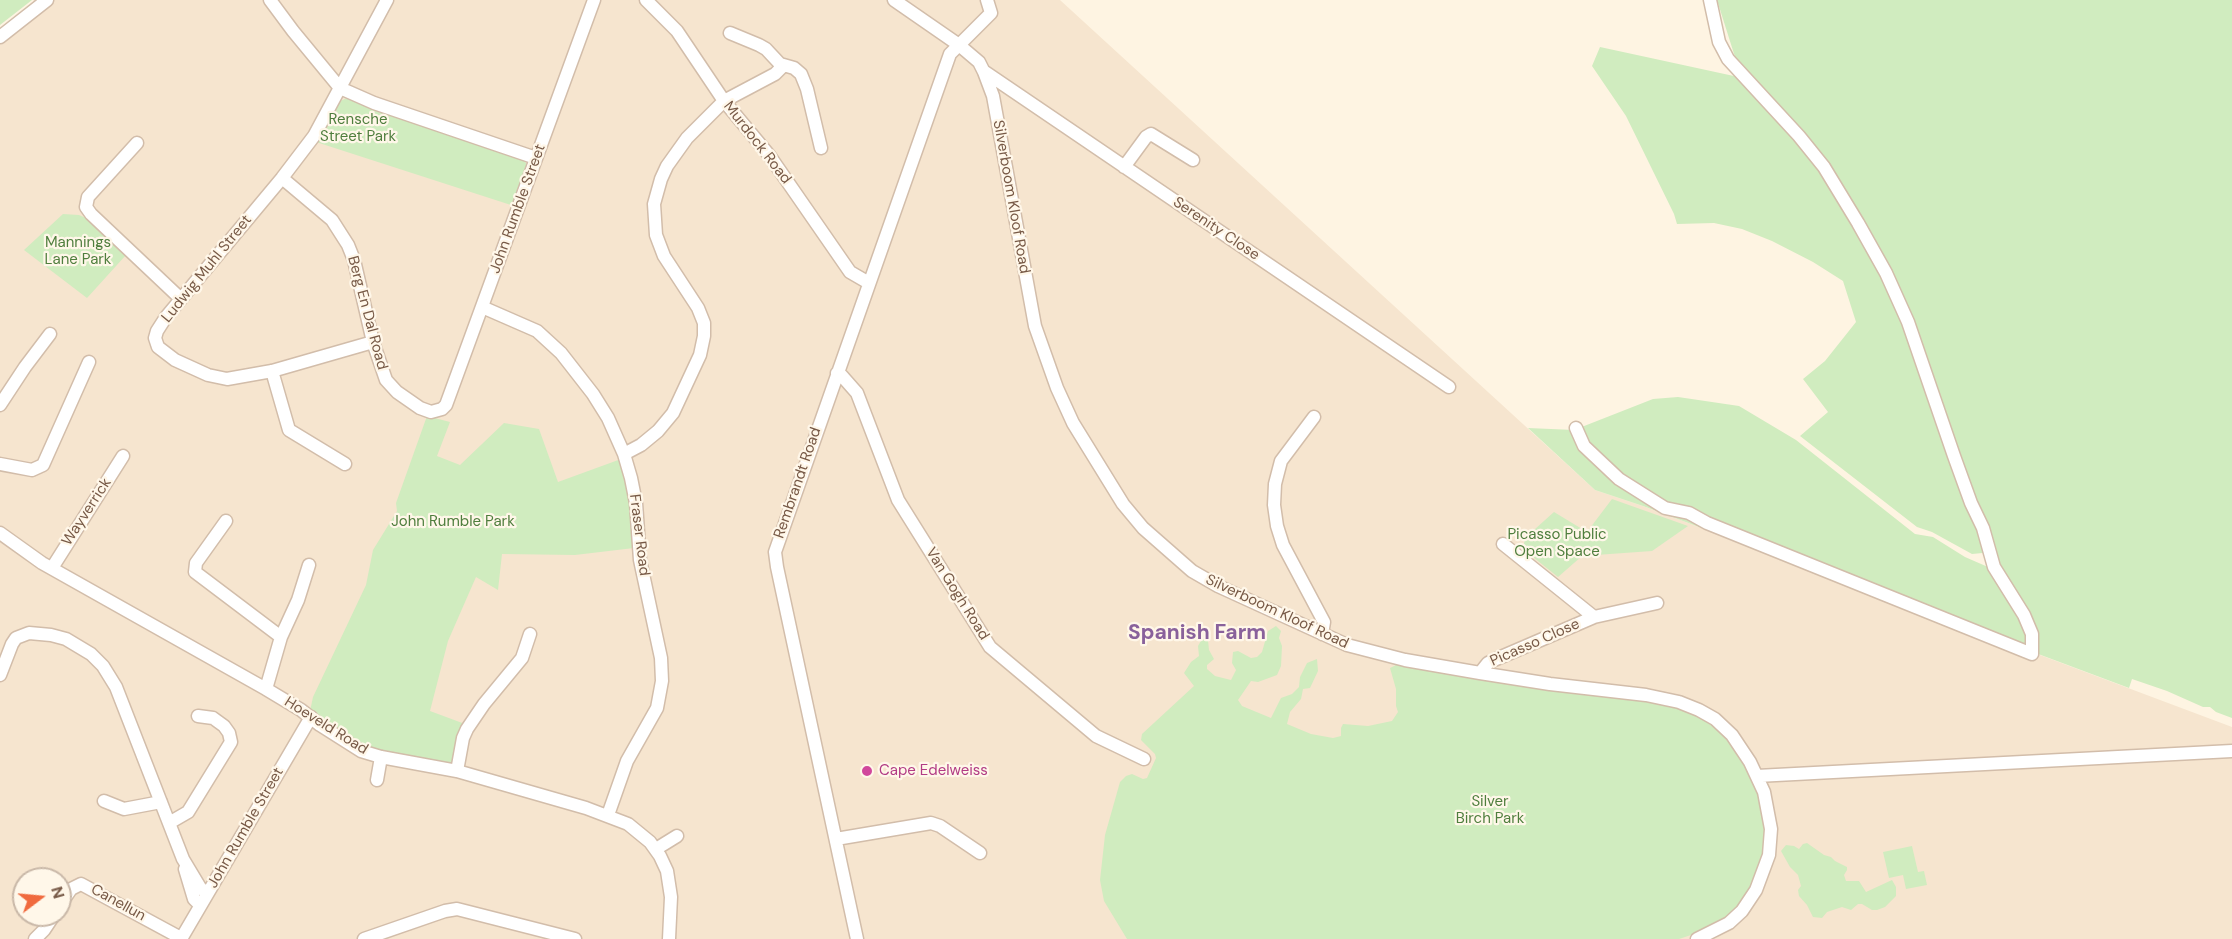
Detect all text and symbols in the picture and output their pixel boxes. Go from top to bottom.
street label: Murdock Road [719,98,795,188]
park label: Rensche Street Park [320,111,396,146]
street label: Silverboom Kloof Road [989,119,1033,275]
street label: John Rumble Street [486,142,550,276]
street label: Serenity Close [1169,193,1263,265]
street label: Ludwig Muhl Street [158,212,256,326]
park label: Mannings Lane Park [45,234,111,269]
street label: Berg En Dal Road [343,254,391,372]
street label: Rembrandt Road [771,425,825,541]
street label: Wayverrick [58,475,116,549]
street label: Fraser Road [625,493,653,577]
park label: John Rumble Park [391,513,515,531]
park label: Picasso Public Open Space [1507,526,1607,561]
street label: Van Gogh Road [921,544,993,644]
street label: Silverboom Kloof Road [1203,571,1351,653]
street label: Picasso Close [1487,615,1583,671]
district label: Spanish Farm [1128,620,1266,646]
street label: Hoeveld Road [281,693,371,759]
place label: Cape Edelweiss [879,762,988,780]
street label: John Rumble Street [204,764,288,892]
marker: Cape Edelweiss [860,764,874,778]
park label: Silver Birch Park [1456,793,1524,828]
north arrow [12,867,72,927]
street label: Canellun [87,881,149,925]
text: N [46,884,70,901]

